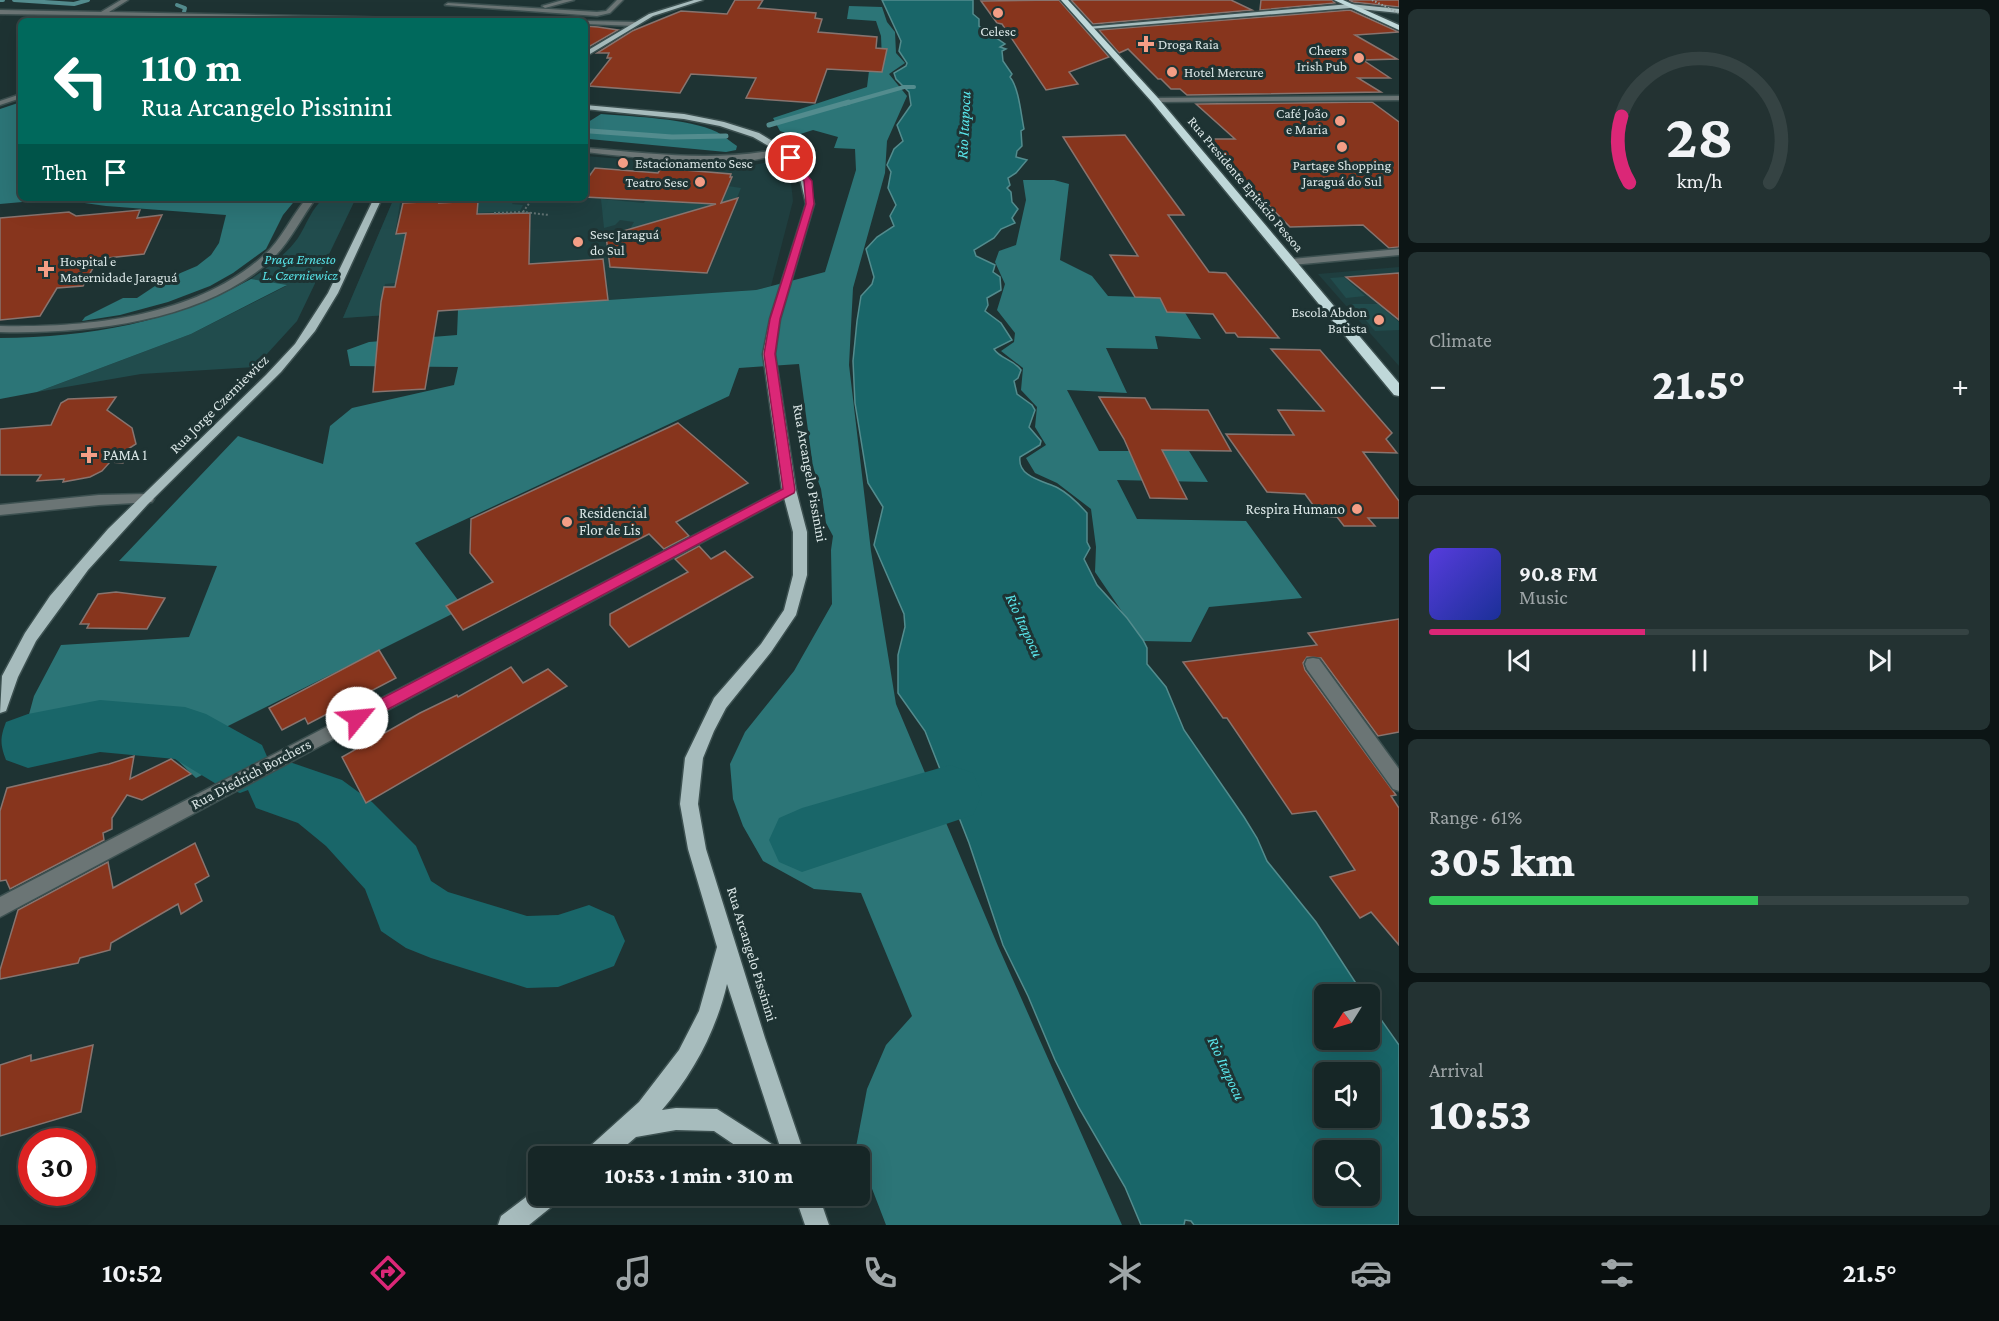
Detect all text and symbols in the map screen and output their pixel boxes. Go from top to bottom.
marker: Celesc [991,6,1005,20]
place label: Celesc [980,23,1016,39]
place label: Droga Raia [1158,36,1220,52]
marker: Droga Raia [1139,37,1153,51]
icon: left [42,42,120,120]
place label: Cheers Irish Pub [1297,42,1347,74]
text: 110 m [141,43,242,90]
marker: Cheers Irish Pub [1352,51,1366,65]
place label: Hotel Mercure [1184,64,1264,80]
marker: Hotel Mercure [1165,65,1179,79]
water label: Rio Itapocu [953,91,975,160]
text: Rua Arcangelo Pissinini [141,92,392,122]
text: 28 [1665,101,1733,170]
place label: Café João e Maria [1276,105,1329,137]
street label: Rua Presidente Epitácio Pessoa [1185,113,1308,255]
marker: Café João e Maria [1333,114,1347,128]
pin [765,132,816,183]
marker: Partage Shopping Jaraguá do Sul [1335,140,1349,154]
icon: arrive [774,141,807,174]
place label: Estacionamento Sesc [635,155,753,171]
icon: arrive [99,156,132,189]
marker: Estacionamento Sesc [616,156,630,170]
place label: Partage Shopping Jaraguá do Sul [1293,157,1391,189]
text: Then [42,160,87,185]
text: km/h [1676,169,1723,193]
place label: Teatro Sesc [625,174,688,190]
marker: Teatro Sesc [693,175,707,189]
place label: Sesc Jaraguá do Sul [590,226,660,258]
marker: Sesc Jaraguá do Sul [571,235,585,249]
park label: Praça Ernesto L. Czerniewicz [262,251,339,283]
place label: Hospital e Maternidade Jaraguá [60,253,178,285]
marker: Hospital e Maternidade Jaraguá [37,260,55,278]
place label: Escola Abdon Batista [1292,304,1368,336]
marker: Escola Abdon Batista [1372,313,1386,327]
text: Climate [1429,329,1492,351]
street label: Rua Jorge Czerniewicz [166,351,272,457]
text: 21.5° [1652,359,1746,409]
text: − [1429,366,1446,403]
text: + [1952,366,1969,403]
street label: Rua Arcangelo Pissinini [789,403,830,543]
marker: PAMA 1 [80,446,98,464]
place label: PAMA 1 [103,447,147,463]
place label: Respira Humano [1246,501,1345,518]
marker: Respira Humano [1350,502,1364,516]
place label: Residencial Flor de Lis [579,505,647,538]
marker: Residencial Flor de Lis [560,515,574,529]
text: 90.8 FM [1519,561,1598,586]
text: Music [1519,586,1568,608]
water label: Rio Itapocu [1002,591,1047,660]
icon: previous [1503,644,1536,677]
icon: pause [1683,644,1716,677]
icon: next [1863,644,1896,677]
position arrow [325,686,389,750]
street label: Rua Diedrich Borchers [188,736,314,812]
text: Range · 61% [1429,806,1522,828]
text: 305 km [1429,836,1575,886]
street label: Rua Arcangelo Pissinini [723,885,780,1023]
north arrow [1314,984,1380,1050]
map controls [1314,984,1380,1206]
water label: Rio Itapocu [1204,1034,1249,1103]
text: Arrival [1429,1059,1483,1081]
button: sound [1314,1062,1380,1128]
text: 10:53 [1429,1089,1532,1139]
speed limit sign: 30 [18,1128,96,1206]
button: search [1314,1140,1380,1206]
text: 10:53 · 1 min · 310 m [605,1163,793,1188]
icon: directions [367,1252,409,1294]
icon: music [613,1252,655,1294]
icon: phone [859,1252,901,1294]
icon: climate [1104,1252,1146,1294]
icon: car [1350,1252,1392,1294]
icon: filters [1596,1252,1638,1294]
text: 10:52 [102,1258,163,1288]
text: 21.5° [1842,1258,1897,1288]

